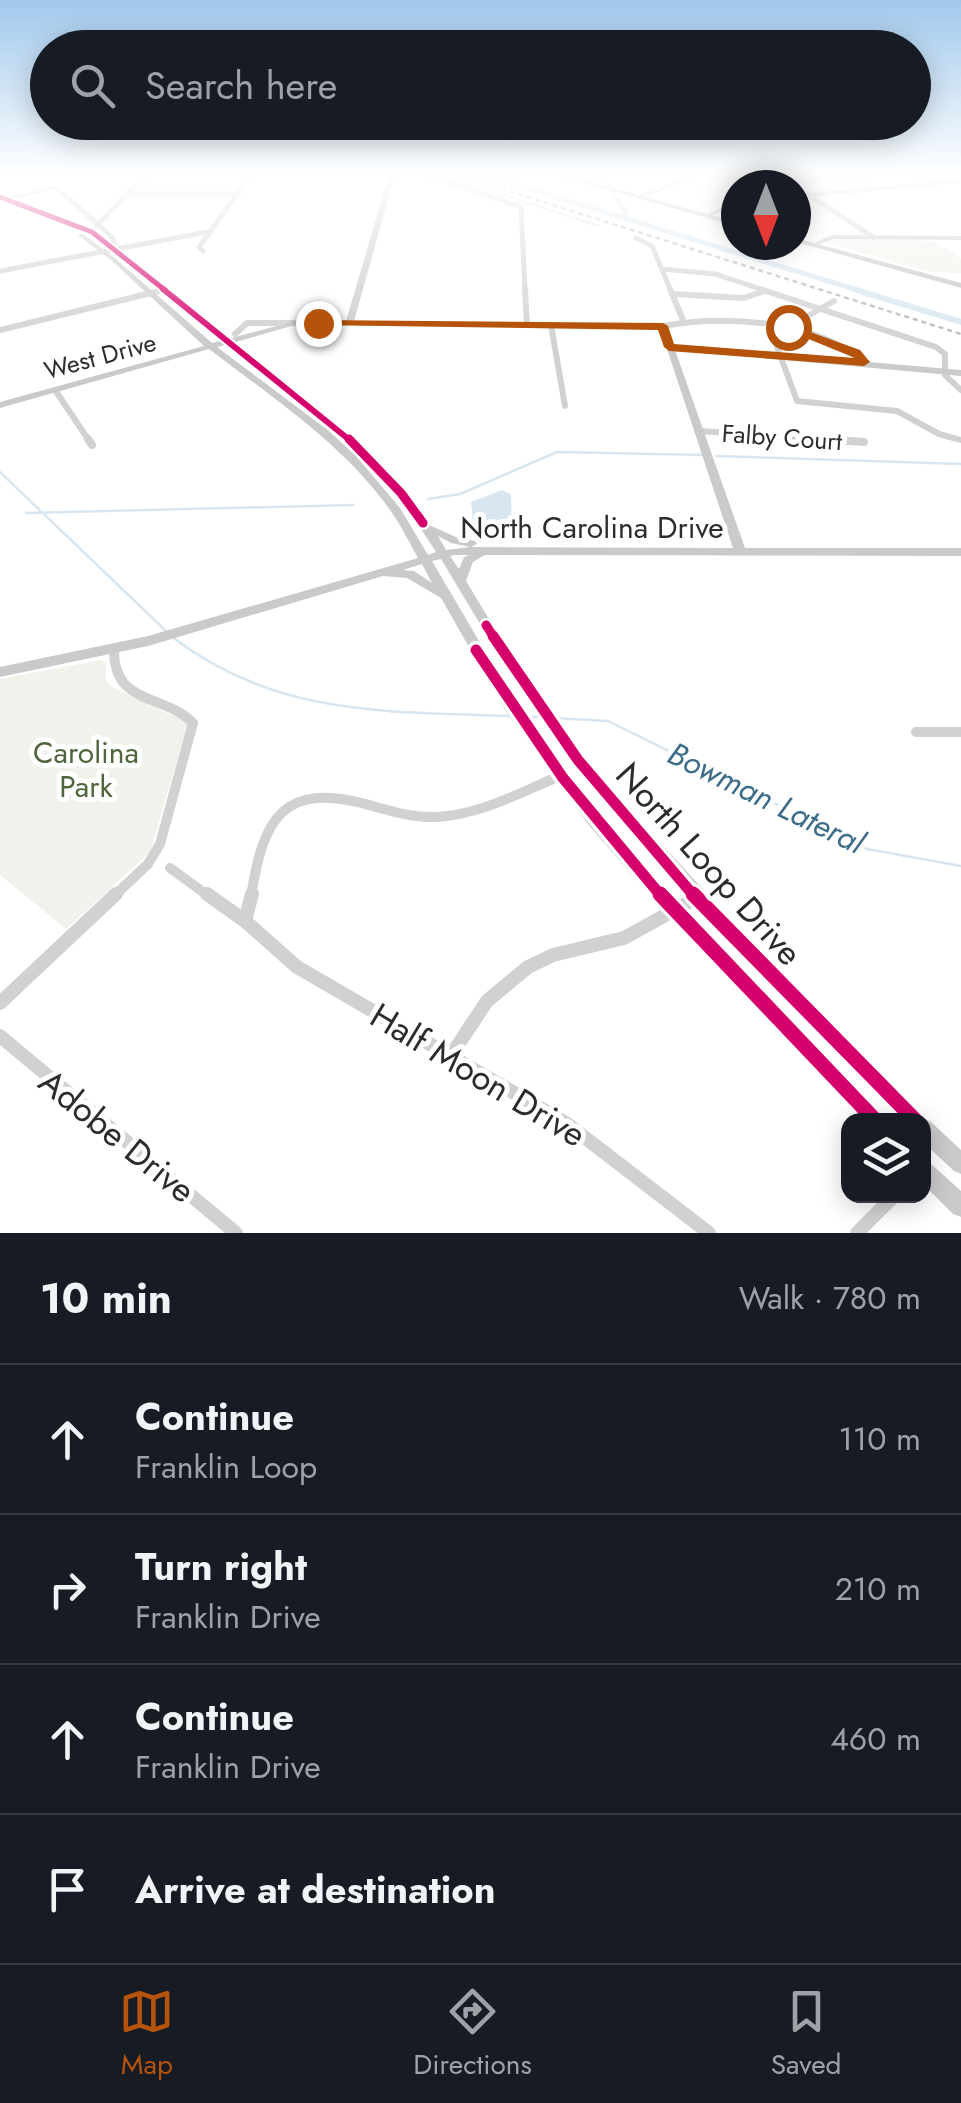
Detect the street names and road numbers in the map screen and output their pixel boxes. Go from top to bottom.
street label: West Drive [40,324,160,388]
street label: Falby Court [721,415,843,459]
street label: North Carolina Drive [460,506,724,549]
street label: North Loop Drive [604,751,814,977]
street label: Half Moon Drive [361,991,595,1159]
street label: Adobe Drive [28,1057,206,1215]

